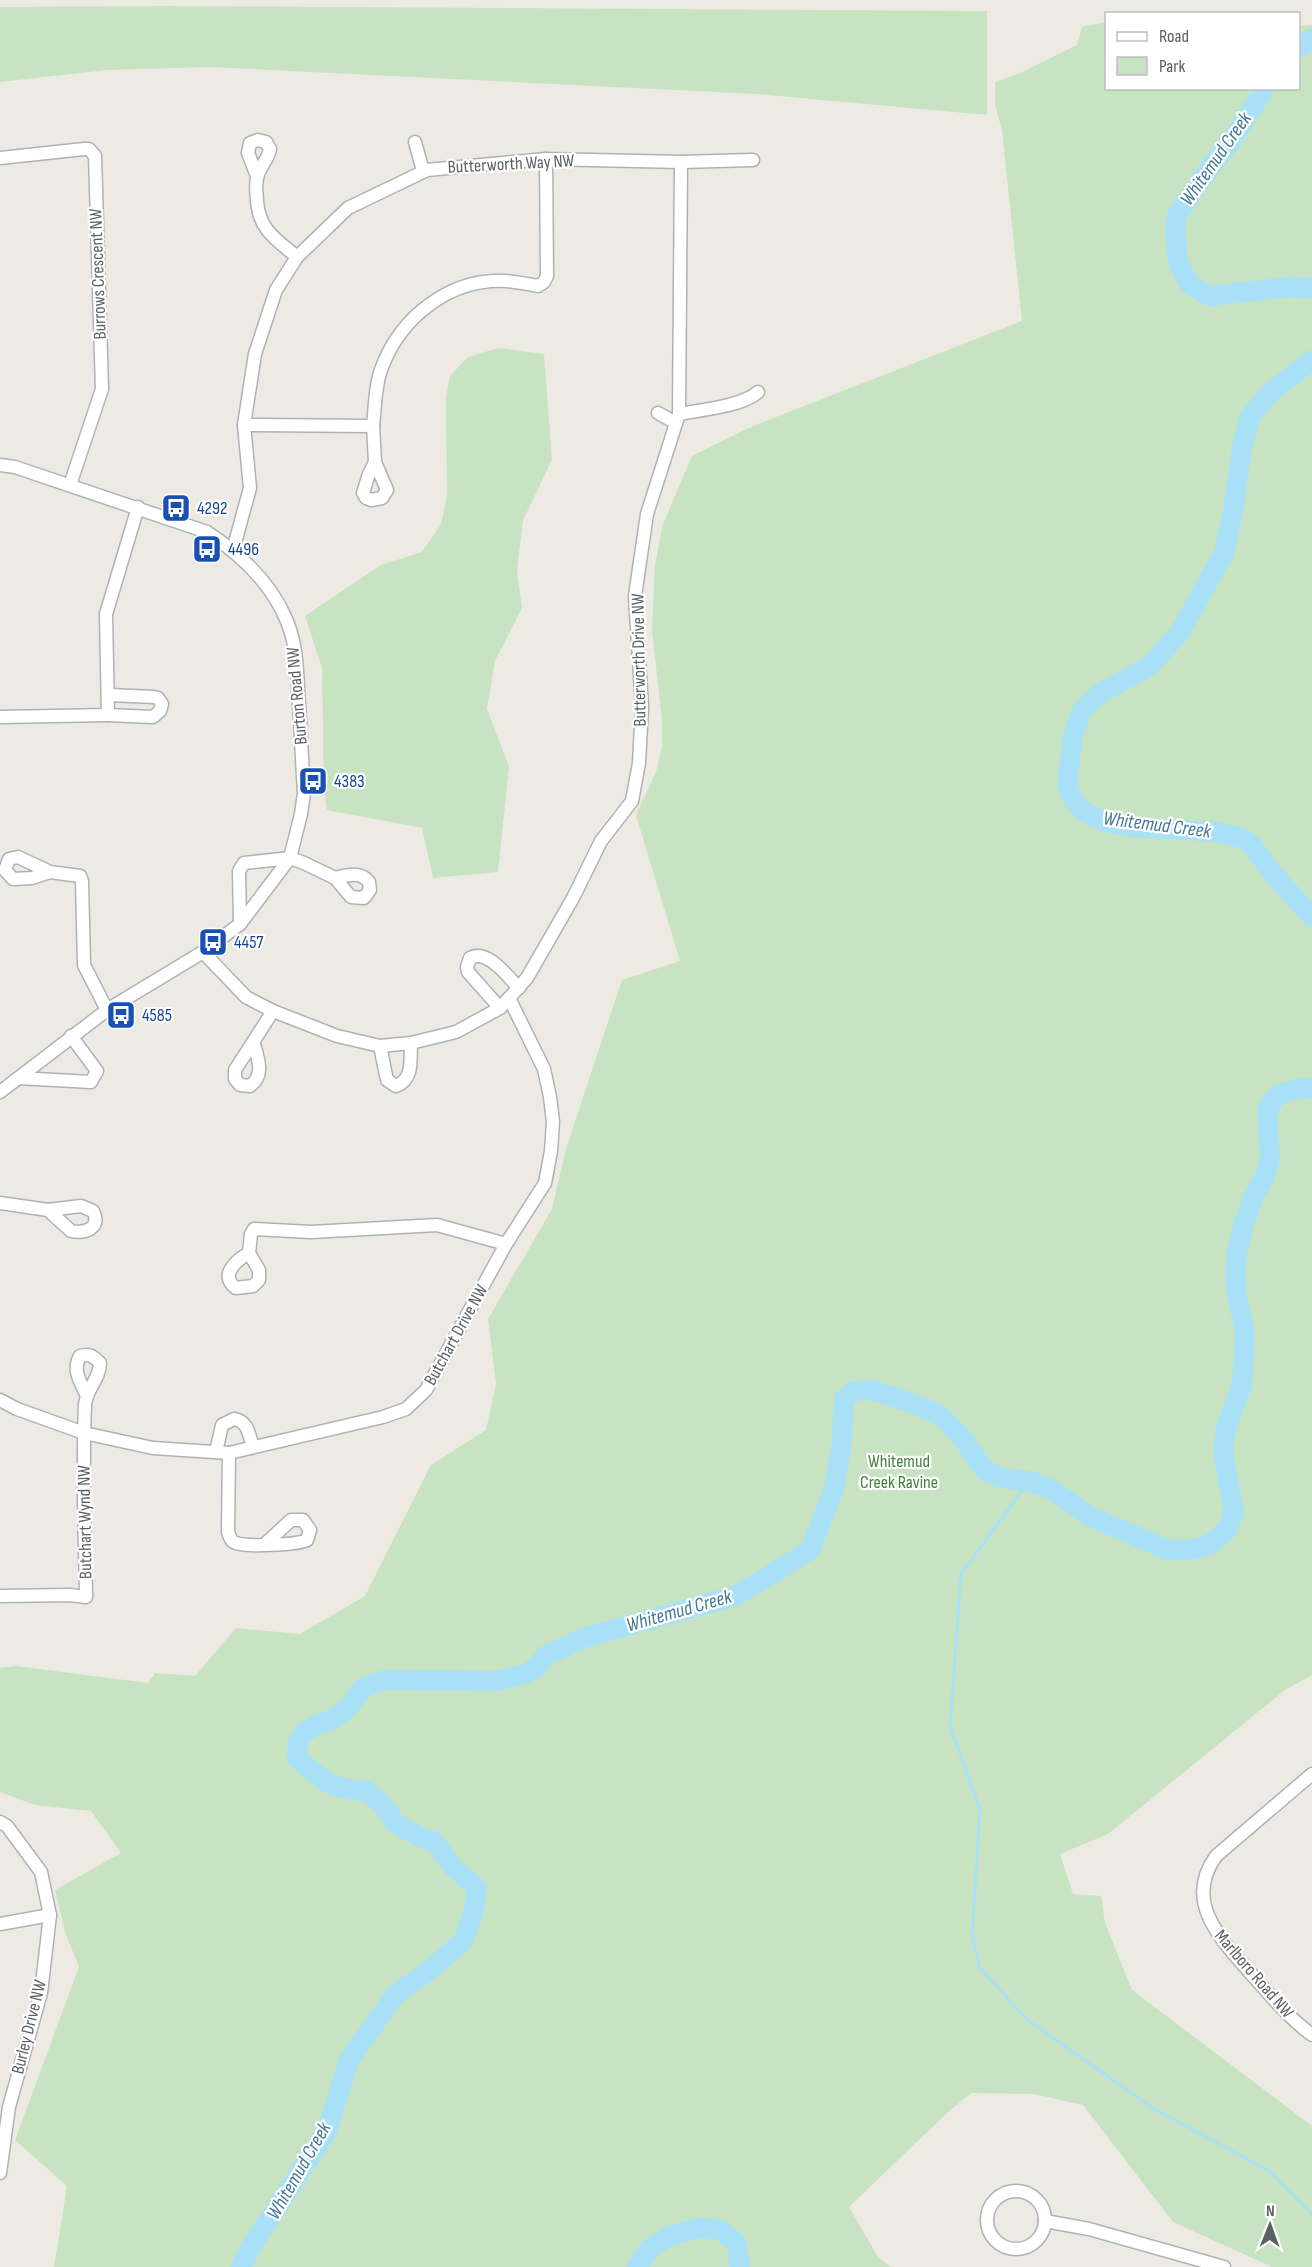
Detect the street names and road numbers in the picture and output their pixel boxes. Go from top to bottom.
street label: Butterworth Way NW [447,150,575,178]
street label: Burrows Crescent NW [85,208,111,340]
street label: Butterworth Drive NW [627,593,651,727]
street label: Burton Road NW [282,646,312,746]
street label: Butchart Drive NW [420,1281,492,1389]
street label: Butchart Wynd NW [74,1465,96,1579]
street label: Marlboro Road NW [1210,1926,1298,2023]
street label: Burley Drive NW [7,1978,51,2076]

